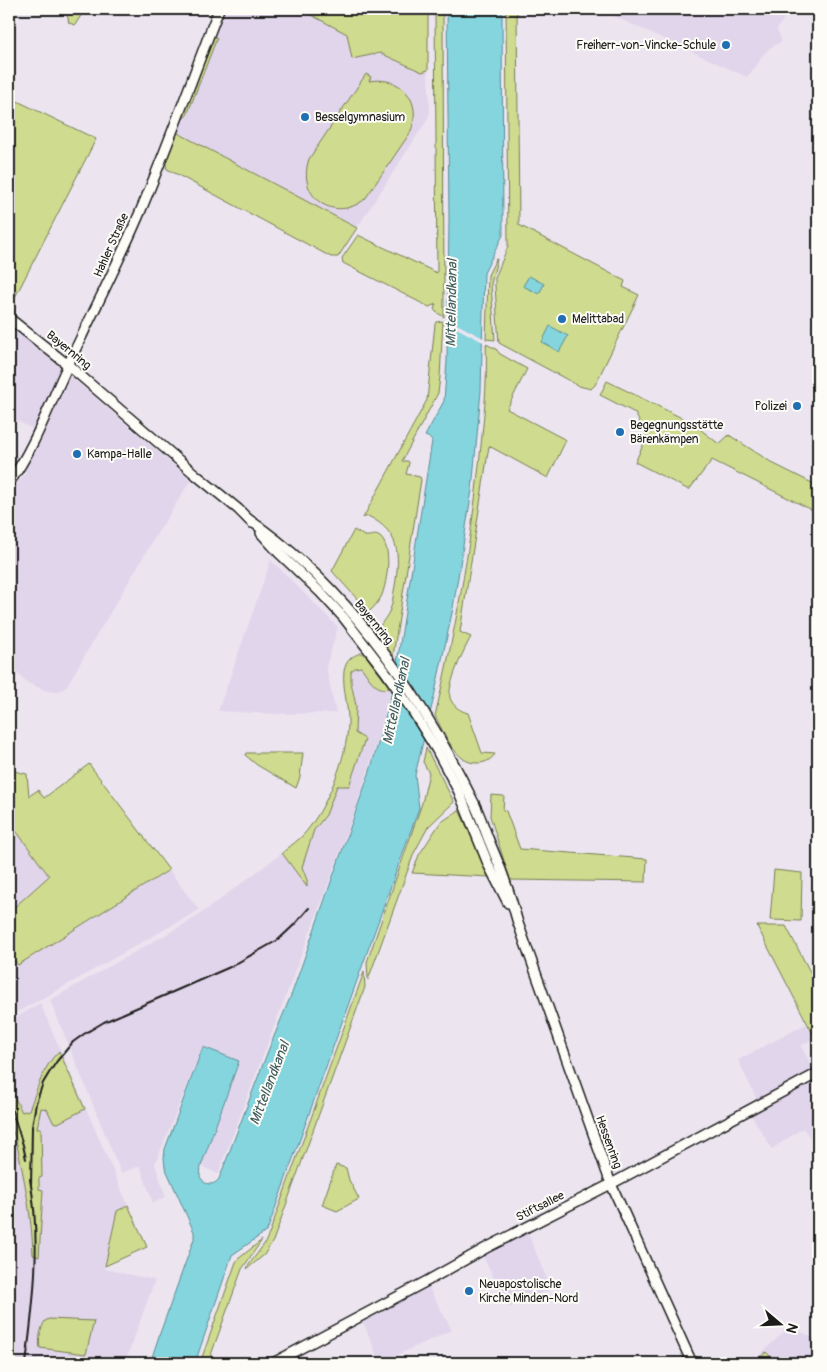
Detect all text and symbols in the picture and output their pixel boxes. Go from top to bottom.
place label: Freiherr-von-Vincke-Schule [576,38,716,53]
marker: Freiherr-von-Vincke-Schule [720,39,732,51]
place label: Besselgymnasium [315,110,406,125]
marker: Besselgymnasium [299,111,311,123]
street label: Hahler Straße [91,211,132,280]
water label: Mittellandkanal [442,257,461,347]
place label: Melittabad [572,312,624,327]
marker: Melittabad [556,313,568,325]
street label: Bayernring [43,328,94,373]
place label: Polizei [755,399,787,414]
marker: Polizei [791,400,803,412]
place label: Begegnungsstätte Bärenkämpen [630,418,723,447]
marker: Begegnungsstätte Bärenkämpen [614,426,626,438]
place label: Kampa-Halle [87,447,152,462]
marker: Kampa-Halle [71,448,83,460]
street label: Bayernring [351,597,396,648]
water label: Mittellandkanal [379,655,414,746]
water label: Mittellandkanal [246,1038,294,1127]
street label: Hessenring [592,1114,625,1171]
street label: Stiftsallee [514,1188,567,1225]
place label: Neuapostolische Kirche Minden-Nord [479,1277,579,1306]
marker: Neuapostolische Kirche Minden-Nord [463,1285,475,1297]
north arrow [754,1300,804,1350]
text: N [782,1321,801,1335]

